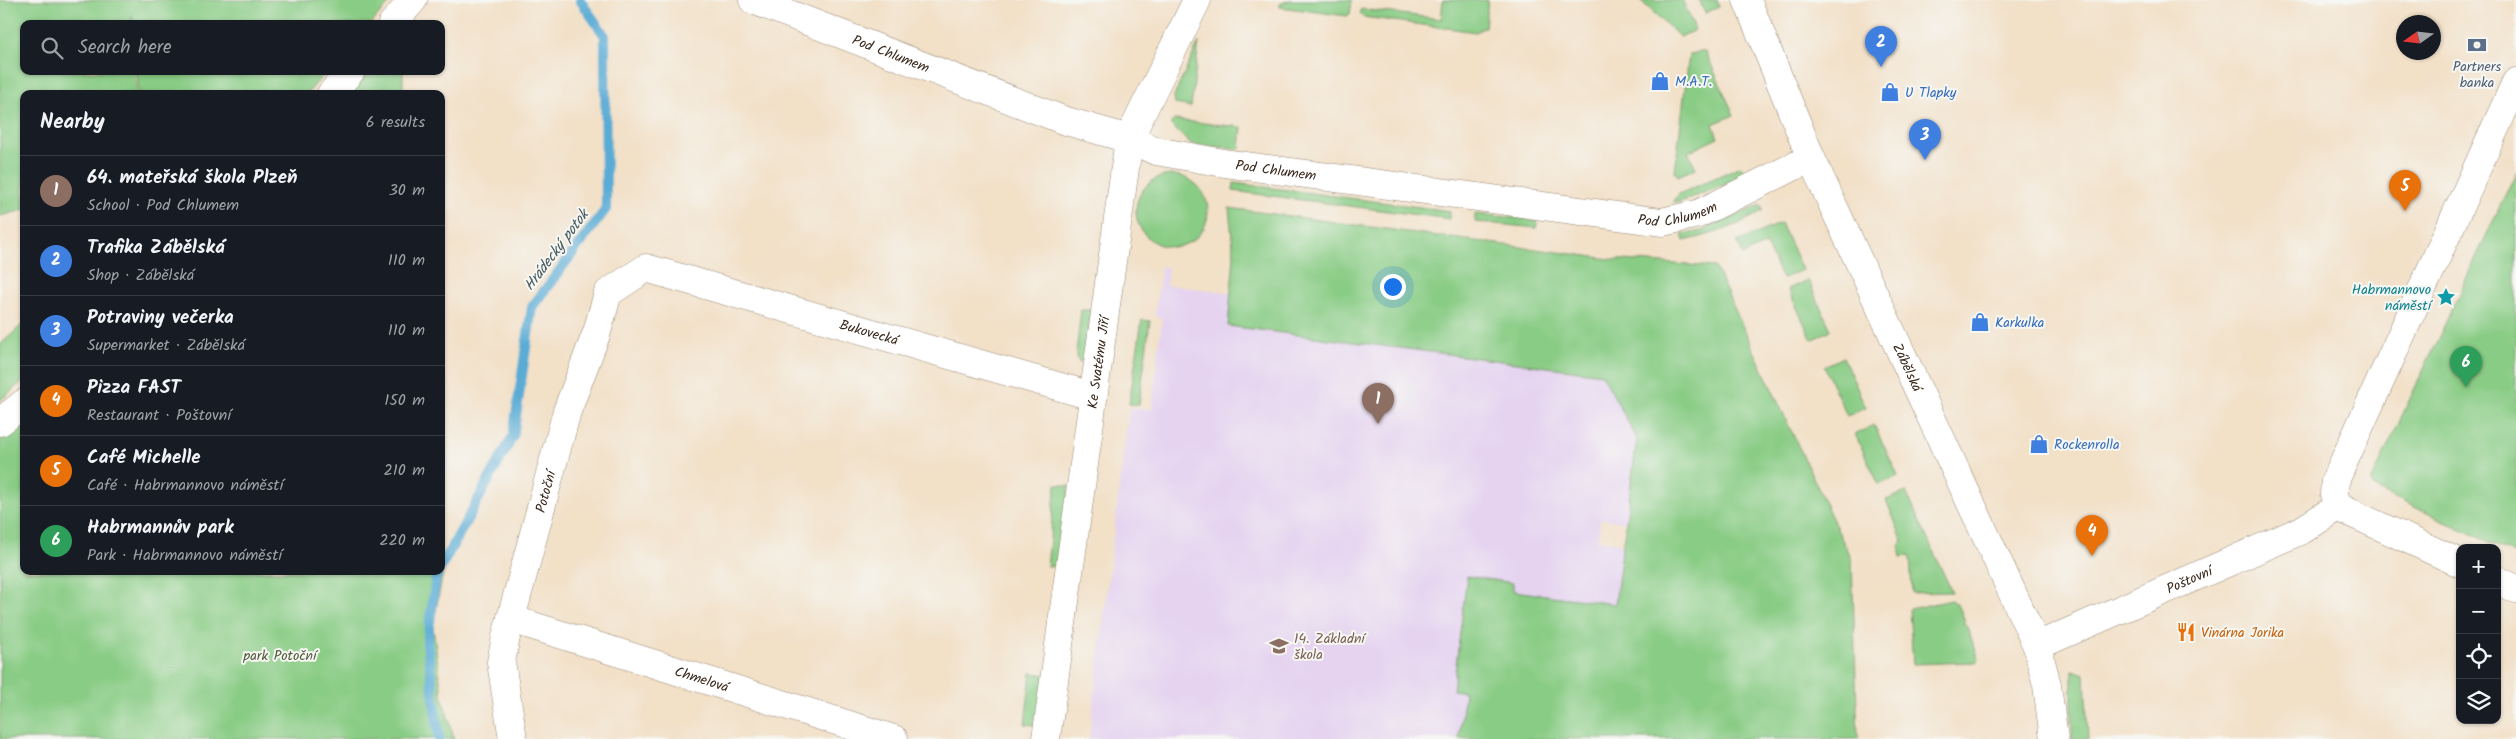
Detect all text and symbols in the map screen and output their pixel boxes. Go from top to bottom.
north arrow [2396,15,2441,60]
search box [20,20,445,75]
pin: 2 [1865,26,1897,67]
street label: Pod Chlumem [849,29,933,79]
text: Search here [78,33,172,63]
icon: search [38,34,66,62]
bank icon: Partners banka [2466,34,2488,56]
place label: Partners banka [2453,56,2501,94]
shop icon: M.A.T. [1649,70,1671,92]
place label: M.A.T. [1675,71,1712,93]
shop icon: U Tlapky [1879,81,1901,103]
place label: U Tlapky [1905,82,1957,104]
text: Nearby [40,106,105,139]
text: 6 results [366,110,425,135]
pin: 3 [1909,119,1941,160]
street label: Pod Chlumem [1234,155,1317,187]
text: 64. mateřská škola Plzeň [87,163,297,193]
pin: 5 [2389,170,2421,211]
text: 1 [54,178,58,203]
text: 30 m [389,178,425,203]
text: School · Pod Chlumem [87,193,239,218]
street label: Pod Chlumem [1636,196,1721,234]
water label: Hrádecký potok [518,203,597,296]
text: Trafika Zábělská [87,233,225,263]
text: 2 [51,248,61,273]
text: 110 m [388,248,425,273]
text: Shop · Zábělská [87,263,194,288]
your location [1380,274,1406,300]
place label: Habrmannovo náměstí [2352,279,2434,317]
place icon: Habrmannovo náměstí [2435,286,2457,308]
text: Potraviny večerka [87,303,234,333]
shop icon: Karkulka [1969,311,1991,333]
place label: Karkulka [1995,312,2044,334]
street label: Ke Svatému Jiří [1082,313,1117,410]
street label: Bukovecká [837,314,902,352]
text: 3 [52,318,60,343]
text: 110 m [388,318,425,343]
text: Supermarket · Zábělská [87,333,245,358]
street label: Zábělská [1886,340,1928,397]
pin: 6 [2450,346,2482,387]
text: Pizza FAST [87,373,181,403]
pin: 1 [1362,383,1394,424]
text: 4 [52,388,60,413]
text: 150 m [384,388,425,413]
text: Restaurant · Poštovní [87,403,231,428]
shop icon: Rockenrolla [2028,433,2050,455]
place label: Rockenrolla [2054,434,2119,456]
text: Café Michelle [87,443,201,473]
text: 5 [52,458,60,483]
text: 210 m [384,458,425,483]
street label: Potoční [530,466,563,515]
text: Café · Habrmannovo náměstí [87,473,283,498]
text: Habrmannův park [87,513,234,543]
pin: 4 [2076,515,2108,556]
text: 6 [52,528,60,553]
text: 220 m [379,528,425,553]
text: Park · Habrmannovo náměstí [87,543,282,568]
map controls [2456,544,2501,724]
button: + [2456,544,2501,589]
street label: Poštovní [2163,559,2218,600]
button: − [2456,589,2501,634]
restaurant icon: Vinárna Jorika [2175,621,2197,643]
place label: Vinárna Jorika [2201,622,2284,644]
place label: 14. Základní škola [1294,628,1367,666]
button: locate [2456,634,2501,679]
school or university icon: 14. Základní škola [1268,635,1290,657]
park label: park Potoční [243,645,319,667]
street label: Chmelová [672,661,733,699]
button: layers [2456,679,2501,724]

